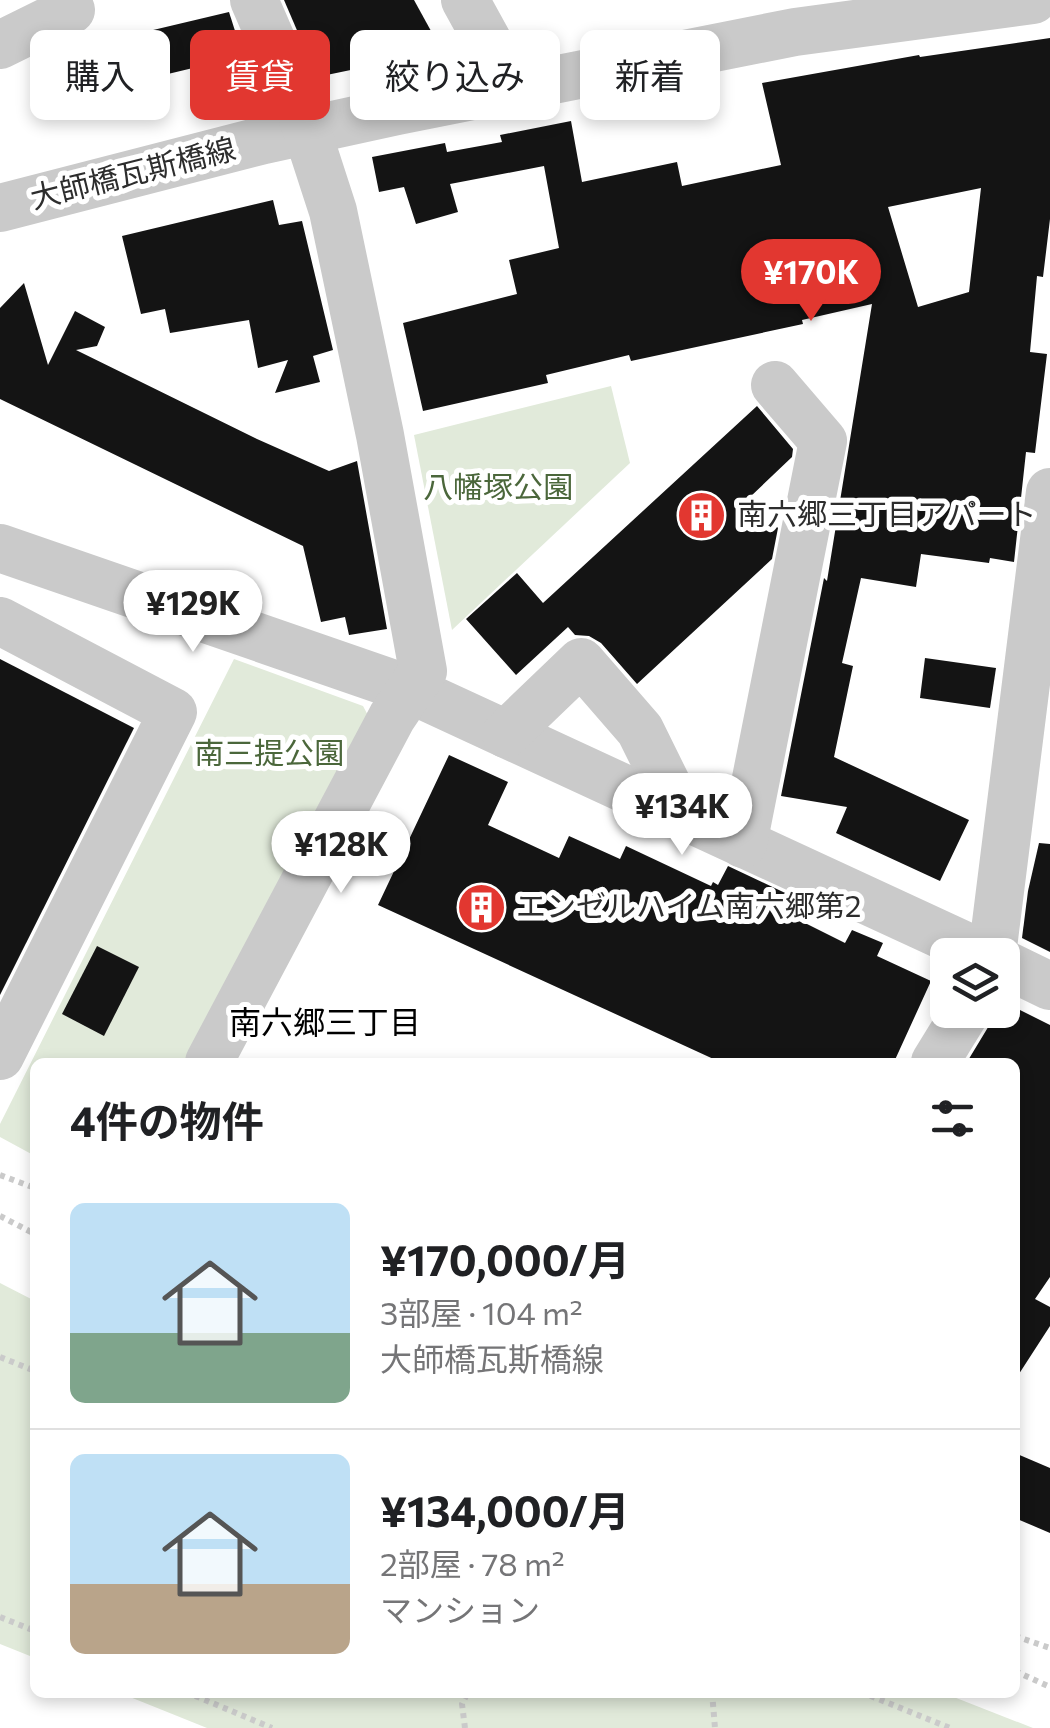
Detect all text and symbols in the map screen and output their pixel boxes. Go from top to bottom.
chip: 購入 [30,30,170,120]
chip: 賃貸 [190,30,330,120]
chip: 絞り込み [350,30,560,120]
chip: 新着 [580,30,720,120]
street label: 大師橋瓦斯橋線 [26,128,239,215]
pin: ¥170K [741,239,881,324]
text: ¥170K [763,251,859,291]
park label: 八幡塚公園 [423,467,573,504]
building icon: 南六郷三丁目アパート [676,489,728,541]
place label: 南六郷三丁目アパート [737,494,1036,531]
pin: ¥129K [123,570,263,655]
text: ¥129K [145,582,241,622]
park label: 南三提公園 [194,733,344,770]
pin: ¥134K [612,773,752,858]
text: ¥134K [634,785,730,825]
pin: ¥128K [271,811,411,896]
text: ¥128K [293,823,389,863]
building icon: エンゼルハイム南六郷第2 [455,881,507,933]
place label: エンゼルハイム南六郷第2 [516,886,861,923]
map controls [930,938,1020,1028]
button: layers [930,938,1020,1028]
district label: 南六郷三丁目 [229,1001,421,1041]
icon: filters [925,1091,980,1146]
text: 4件の物件 [70,1094,264,1146]
text: ¥170,000/月 [380,1233,630,1285]
icon: home [150,1243,270,1363]
text: 3部屋 · 104 m² [380,1292,583,1332]
text: 大師橋瓦斯橋線 [380,1338,604,1378]
text: ¥134,000/月 [380,1484,630,1536]
icon: home [150,1494,270,1614]
text: 2部屋 · 78 m² [380,1543,565,1583]
text: マンション [380,1589,540,1629]

